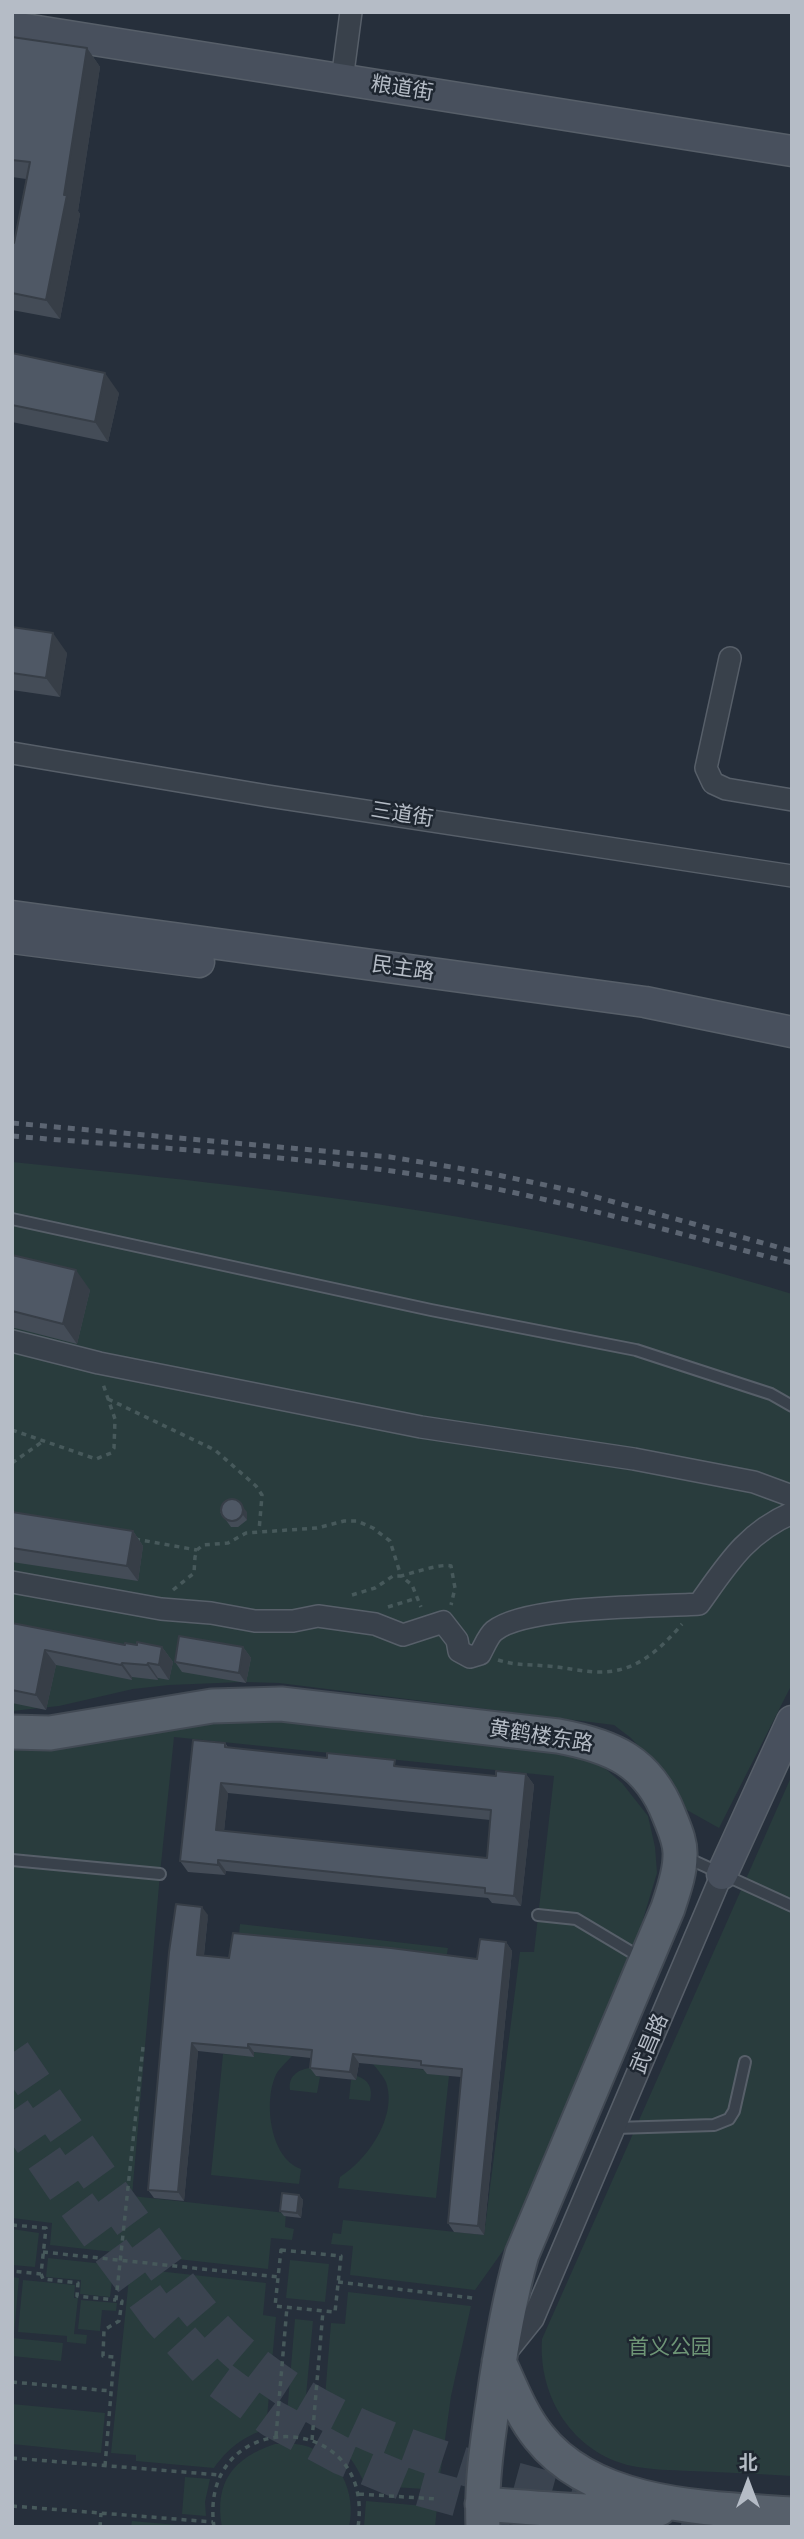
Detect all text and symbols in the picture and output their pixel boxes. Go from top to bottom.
street label: 粮道街 [369,72,435,106]
street label: 三道街 [369,798,435,832]
street label: 民主路 [370,952,436,986]
street label: 黄鹤楼东路 [487,1716,595,1758]
street label: 武昌路 [626,2010,674,2078]
park label: 首义公园 [628,2335,712,2361]
north arrow [713,2448,783,2518]
text: 北 [738,2450,758,2474]

